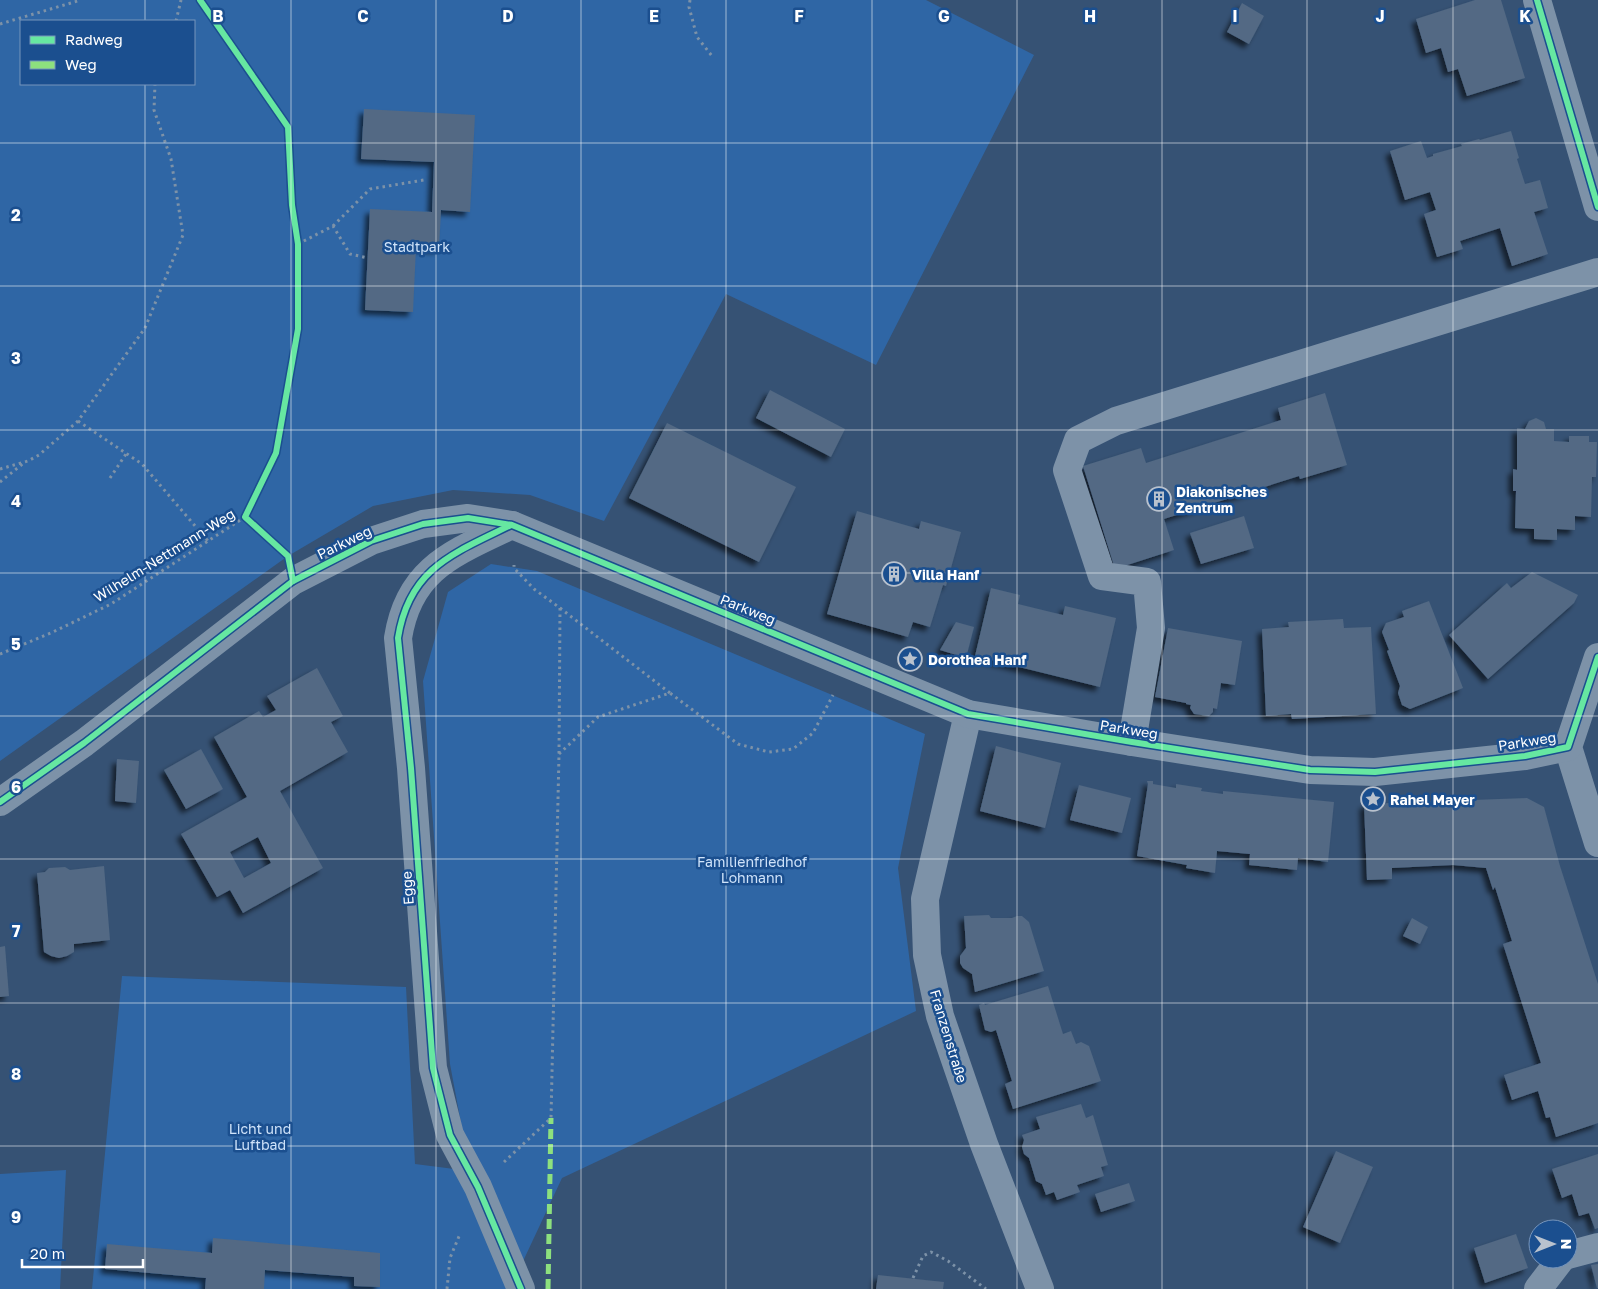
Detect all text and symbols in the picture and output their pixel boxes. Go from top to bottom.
text: B [212,6,224,26]
text: C [357,6,369,26]
text: D [502,6,514,26]
text: E [649,6,659,26]
text: F [794,6,804,26]
text: G [938,6,950,26]
text: H [1084,6,1096,26]
text: I [1232,6,1238,26]
text: J [1375,6,1385,26]
text: K [1519,6,1531,26]
legend [20,20,195,85]
text: Radweg [65,30,123,48]
text: Weg [65,55,97,73]
text: 2 [11,205,21,225]
park label: Stadtpark [384,238,450,255]
text: 3 [11,348,21,368]
place label: Diakonisches Zentrum [1176,483,1267,516]
building icon: Diakonisches Zentrum [1146,486,1172,512]
text: 4 [11,491,21,511]
street label: Wilhelm-Nettmann-Weg [90,505,238,605]
street label: Parkweg [314,522,374,562]
building icon: Villa Hanf [881,561,907,587]
place label: Villa Hanf [912,566,980,583]
street label: Parkweg [718,590,778,628]
text: 5 [11,634,21,654]
place icon: Dorothea Hanf [897,646,923,672]
place label: Dorothea Hanf [928,651,1027,668]
street label: Parkweg [1099,716,1159,742]
street label: Parkweg [1497,728,1557,754]
text: 6 [11,777,21,797]
place icon: Rahel Mayer [1360,786,1386,812]
place label: Rahel Mayer [1390,791,1475,808]
park label: Familienfriedhof Lohmann [697,853,807,886]
street label: Egge [397,871,417,905]
text: 7 [12,921,21,941]
street label: Franzenstraße [927,987,971,1085]
text: 8 [11,1064,21,1084]
park label: Licht und Luftbad [229,1120,291,1153]
text: 9 [11,1207,21,1227]
north arrow [1528,1219,1578,1269]
scale bar [22,1236,144,1268]
text: N [1558,1239,1575,1249]
text: 20 m [30,1244,65,1262]

